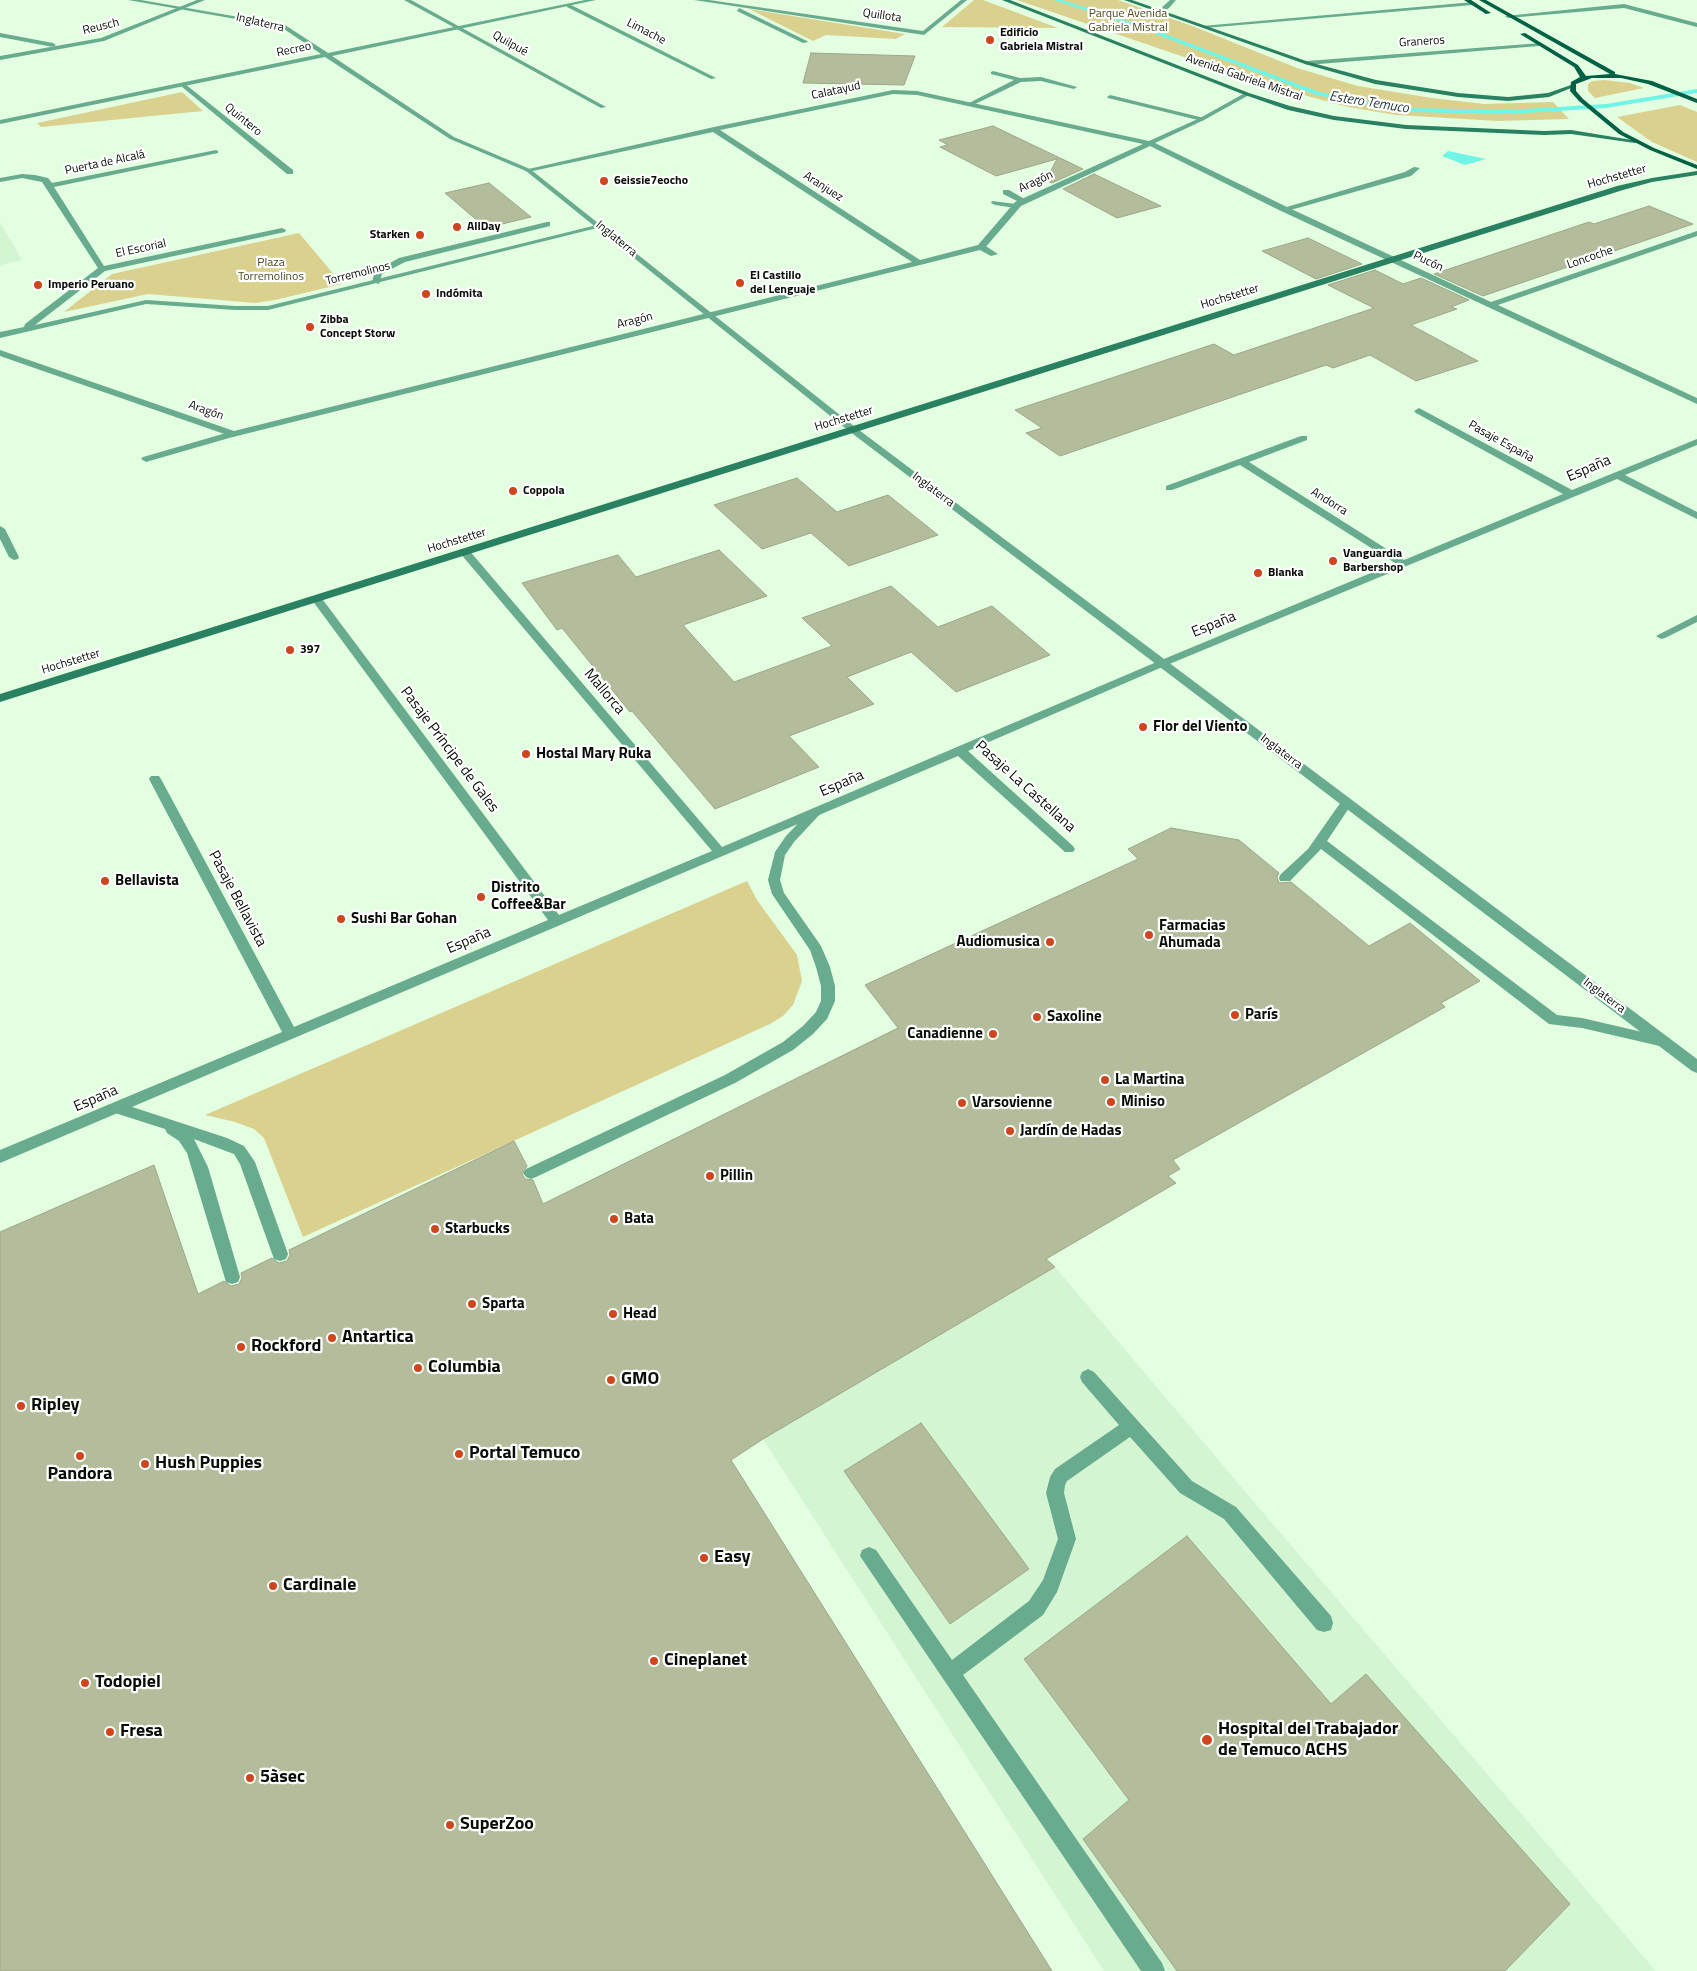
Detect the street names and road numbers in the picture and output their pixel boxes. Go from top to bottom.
street label: Quillota [862,6,902,26]
street label: Inglaterra [235,10,285,36]
street label: Reusch [81,16,121,38]
street label: Limache [624,16,668,48]
street label: Quilpué [490,28,530,60]
street label: Graneros [1399,33,1445,51]
street label: Recreo [275,39,313,61]
street label: Avenida Gabriela Mistral [1184,51,1304,105]
street label: Calatayud [810,79,862,103]
street label: Quintero [221,101,265,139]
street label: Puerta de Alcalá [64,147,146,179]
street label: Hochstetter [1586,162,1648,192]
street label: Aragón [1017,168,1055,196]
street label: Aranjuez [801,169,845,205]
street label: Inglaterra [592,218,640,260]
street label: El Escorial [114,237,168,261]
street label: Loncoche [1565,243,1615,273]
street label: Pucón [1411,249,1445,275]
street label: Torremolinos [324,259,392,289]
street label: Hochstetter [1199,281,1261,313]
street label: Aragón [616,310,654,332]
street label: Aragón [187,398,225,424]
street label: Hochstetter [813,403,875,435]
street label: Pasaje España [1466,418,1536,466]
street label: España [1564,452,1614,486]
street label: Inglaterra [909,470,957,510]
street label: Andorra [1308,485,1350,519]
street label: Hochstetter [426,525,488,557]
street label: España [1189,608,1239,642]
street label: Hochstetter [40,646,102,678]
street label: Mallorca [580,666,628,718]
street label: Pasaje Príncipe de Gales [396,684,502,816]
street label: Inglaterra [1257,732,1305,772]
street label: Pasaje La Castellana [971,737,1079,837]
street label: España [817,767,867,801]
street label: Pasaje Bellavista [204,848,270,950]
street label: España [444,924,494,958]
street label: Inglaterra [1580,976,1628,1016]
street label: España [71,1082,121,1116]

